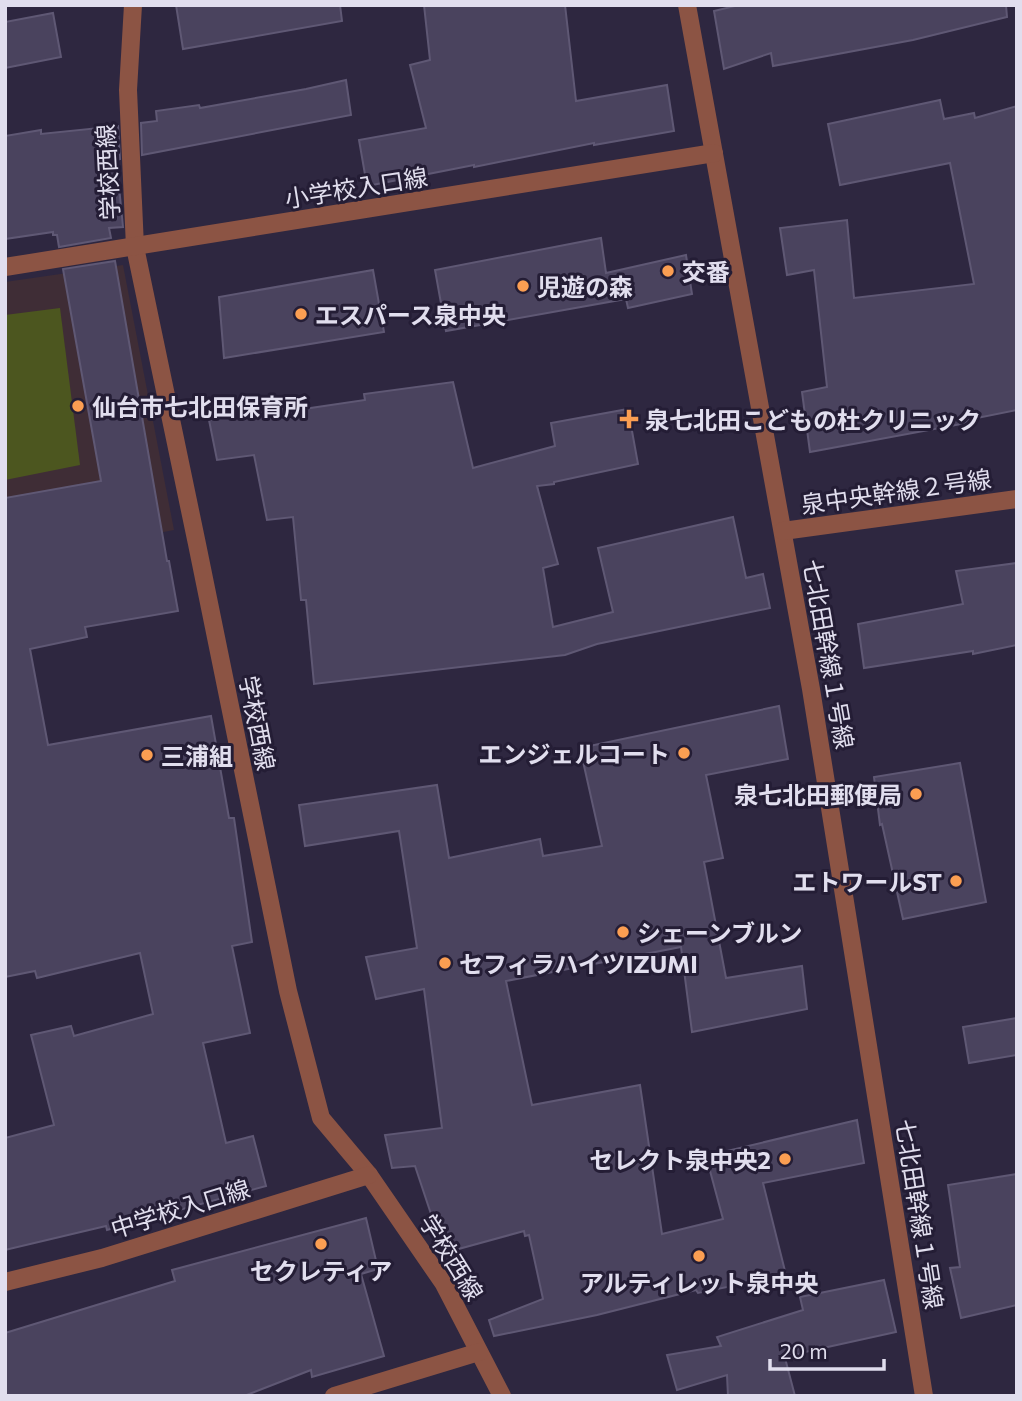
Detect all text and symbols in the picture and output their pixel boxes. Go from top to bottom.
street label: 学校西線 [90,123,124,221]
street label: 小学校入口線 [283,161,429,213]
place label: 交番 [682,257,730,286]
marker: 交番 [660,263,676,279]
place label: 児遊の森 [537,272,633,301]
marker: 児遊の森 [515,278,531,294]
place label: エスパース泉中央 [315,300,506,329]
marker: エスパース泉中央 [293,306,309,322]
place label: 仙台市七北田保育所 [92,392,308,421]
marker: 仙台市七北田保育所 [70,398,86,414]
place label: 泉七北田こどもの杜クリニック [645,405,981,434]
marker: 泉七北田こどもの杜クリニック [619,409,639,429]
street label: 泉中央幹線２号線 [799,463,993,519]
street label: 七北田幹線１号線 [798,557,860,751]
street label: 学校西線 [235,673,281,773]
place label: エンジェルコート [478,739,670,768]
place label: 三浦組 [161,741,233,770]
marker: エンジェルコート [676,745,692,761]
marker: 三浦組 [139,747,155,763]
place label: 泉七北田郵便局 [734,780,902,809]
marker: 泉七北田郵便局 [908,786,924,802]
place label: エトワールST [792,867,942,896]
marker: エトワールST [948,873,964,889]
place label: シェーンブルン [637,918,803,947]
marker: シェーンブルン [615,924,631,940]
place label: セフィラハイツIZUMI [459,949,698,978]
marker: セフィラハイツIZUMI [437,955,453,971]
street label: 七北田幹線１号線 [891,1117,949,1311]
place label: セレクト泉中央2 [589,1145,771,1174]
marker: セレクト泉中央2 [777,1151,793,1167]
street label: 中学校入口線 [107,1173,253,1243]
street label: 学校西線 [414,1209,490,1305]
marker: セクレティア [313,1236,329,1252]
marker: アルティレット泉中央 [691,1248,707,1264]
place label: セクレティア [250,1256,392,1285]
place label: アルティレット泉中央 [580,1268,818,1297]
scale bar [770,1328,884,1372]
text: 20 m [780,1338,828,1363]

